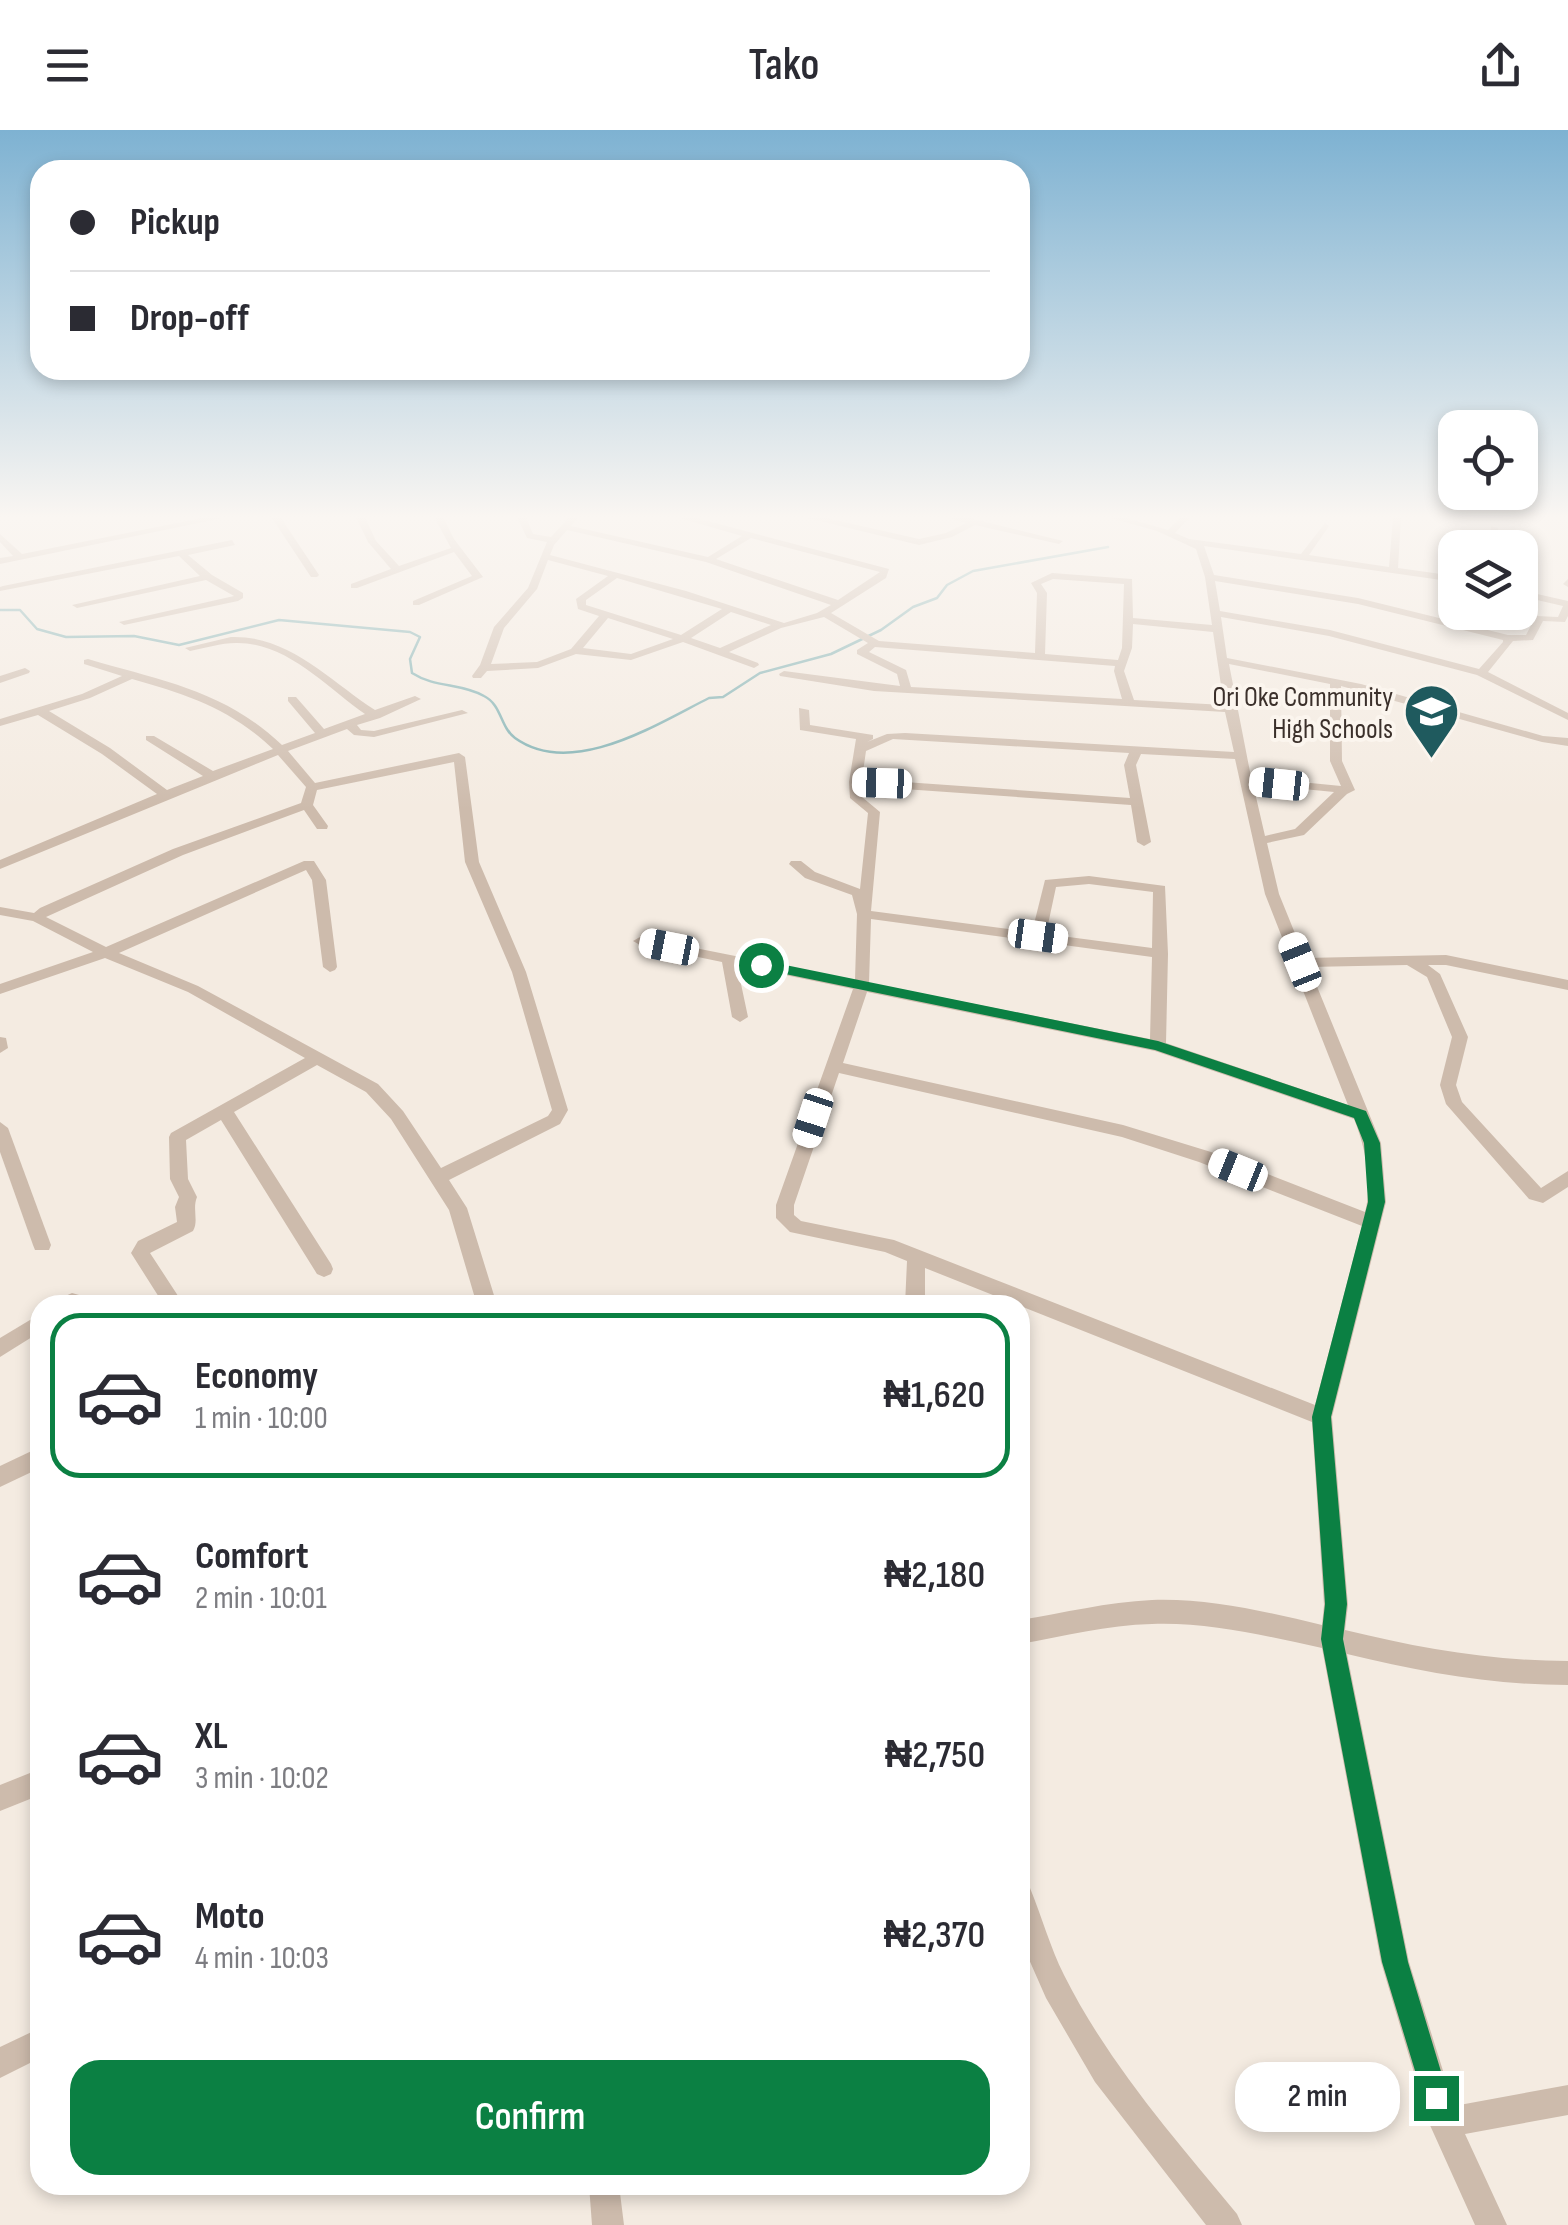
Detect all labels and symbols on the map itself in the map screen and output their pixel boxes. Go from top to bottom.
place label: Ori Oke Community High Schools [1213,681,1393,746]
school or university icon: Ori Oke Community High Schools [1402,682,1462,761]
car [1248,766,1310,802]
car [851,767,913,799]
car [1006,917,1070,955]
car [637,927,701,967]
car [1275,929,1325,995]
route start [739,943,784,988]
car [789,1085,837,1151]
car [1205,1145,1271,1195]
callout: 2 min [1236,2063,1401,2133]
route end [1414,2076,1459,2121]

